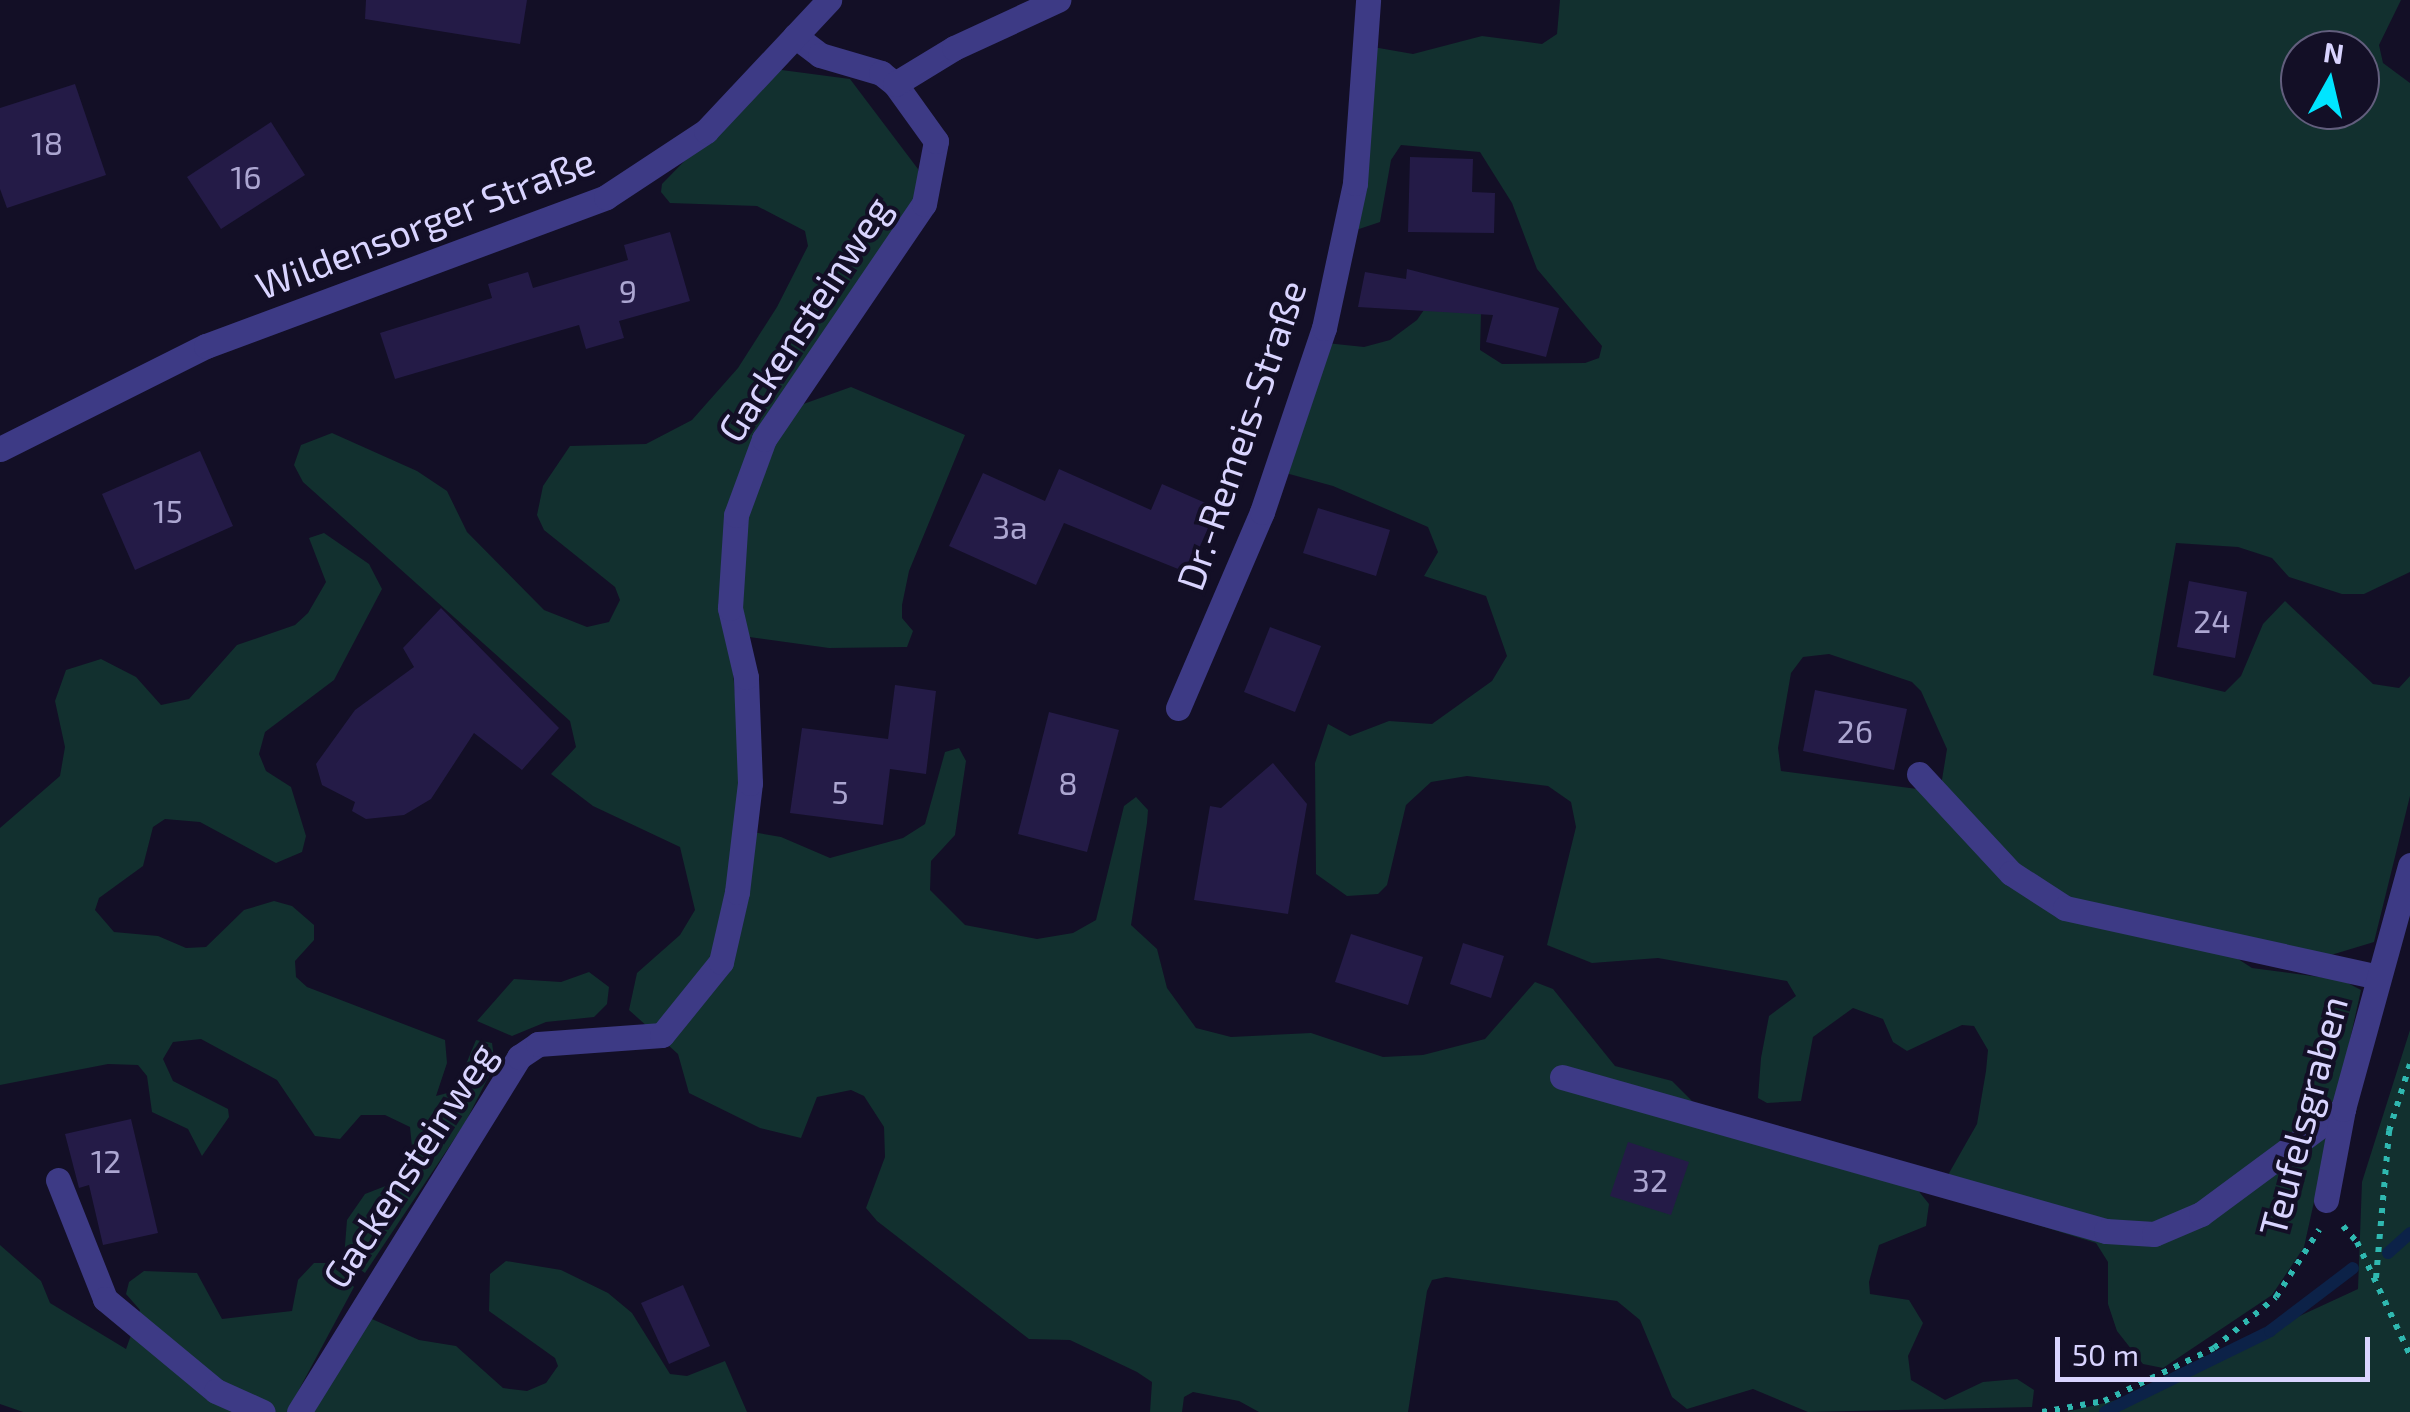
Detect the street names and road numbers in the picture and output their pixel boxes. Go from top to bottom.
street label: Wildensorger Straße [249,137,601,309]
street label: Gackensteinweg [708,188,900,450]
street label: Dr.-Remeis-Straße [1167,274,1315,596]
street label: Teufelsgraben [2249,991,2357,1241]
street label: Gackensteinweg [313,1034,505,1296]

